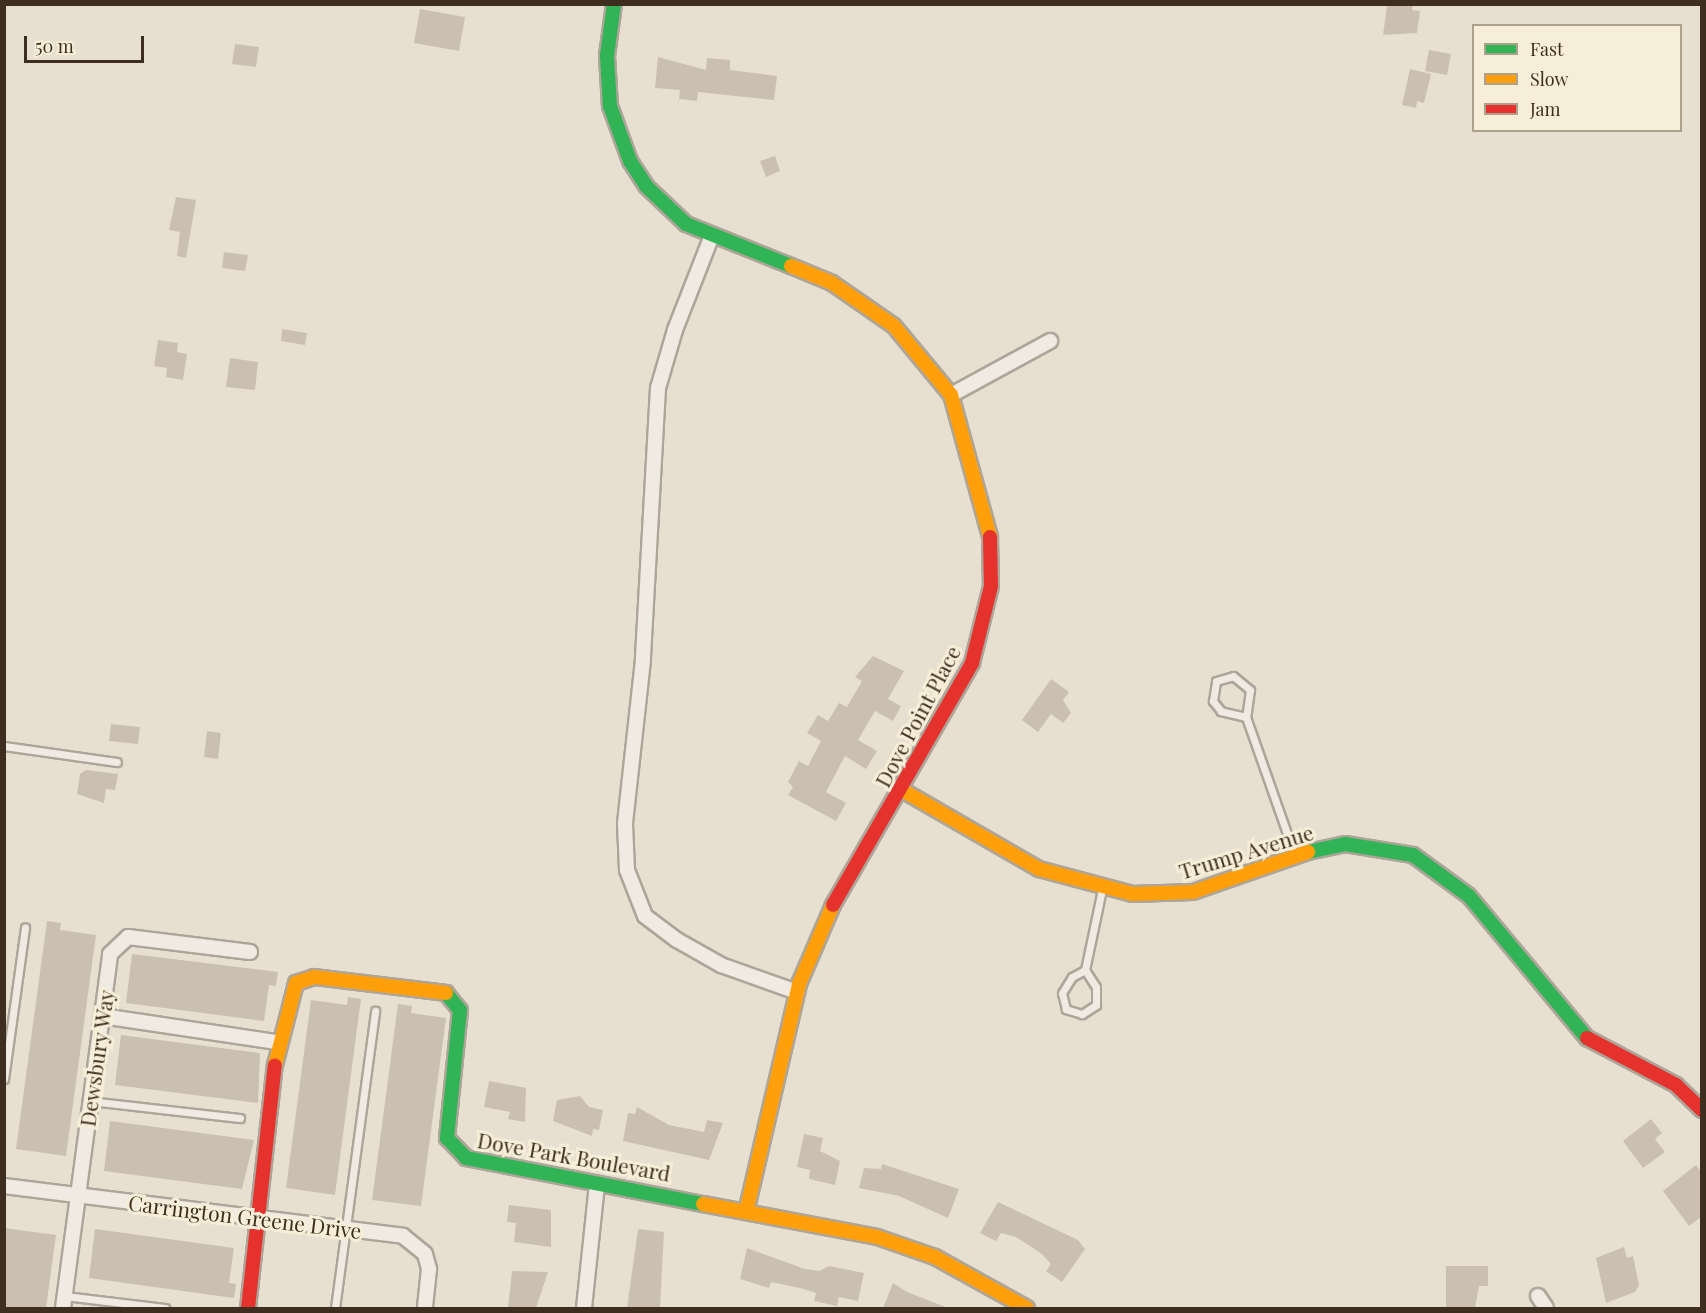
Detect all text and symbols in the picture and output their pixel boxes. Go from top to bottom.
scale bar [27,24,147,62]
legend [1472,24,1682,132]
text: 50 m [35,34,74,58]
text: Fast [1530,37,1563,61]
text: Slow [1530,67,1568,91]
text: Jam [1530,97,1560,121]
street label: Dove Point Place [869,641,965,791]
street label: Trump Avenue [1175,818,1317,884]
street label: Dewsbury Way [74,987,118,1129]
street label: Dove Park Boulevard [475,1127,673,1185]
street label: Carrington Greene Drive [127,1189,363,1243]

